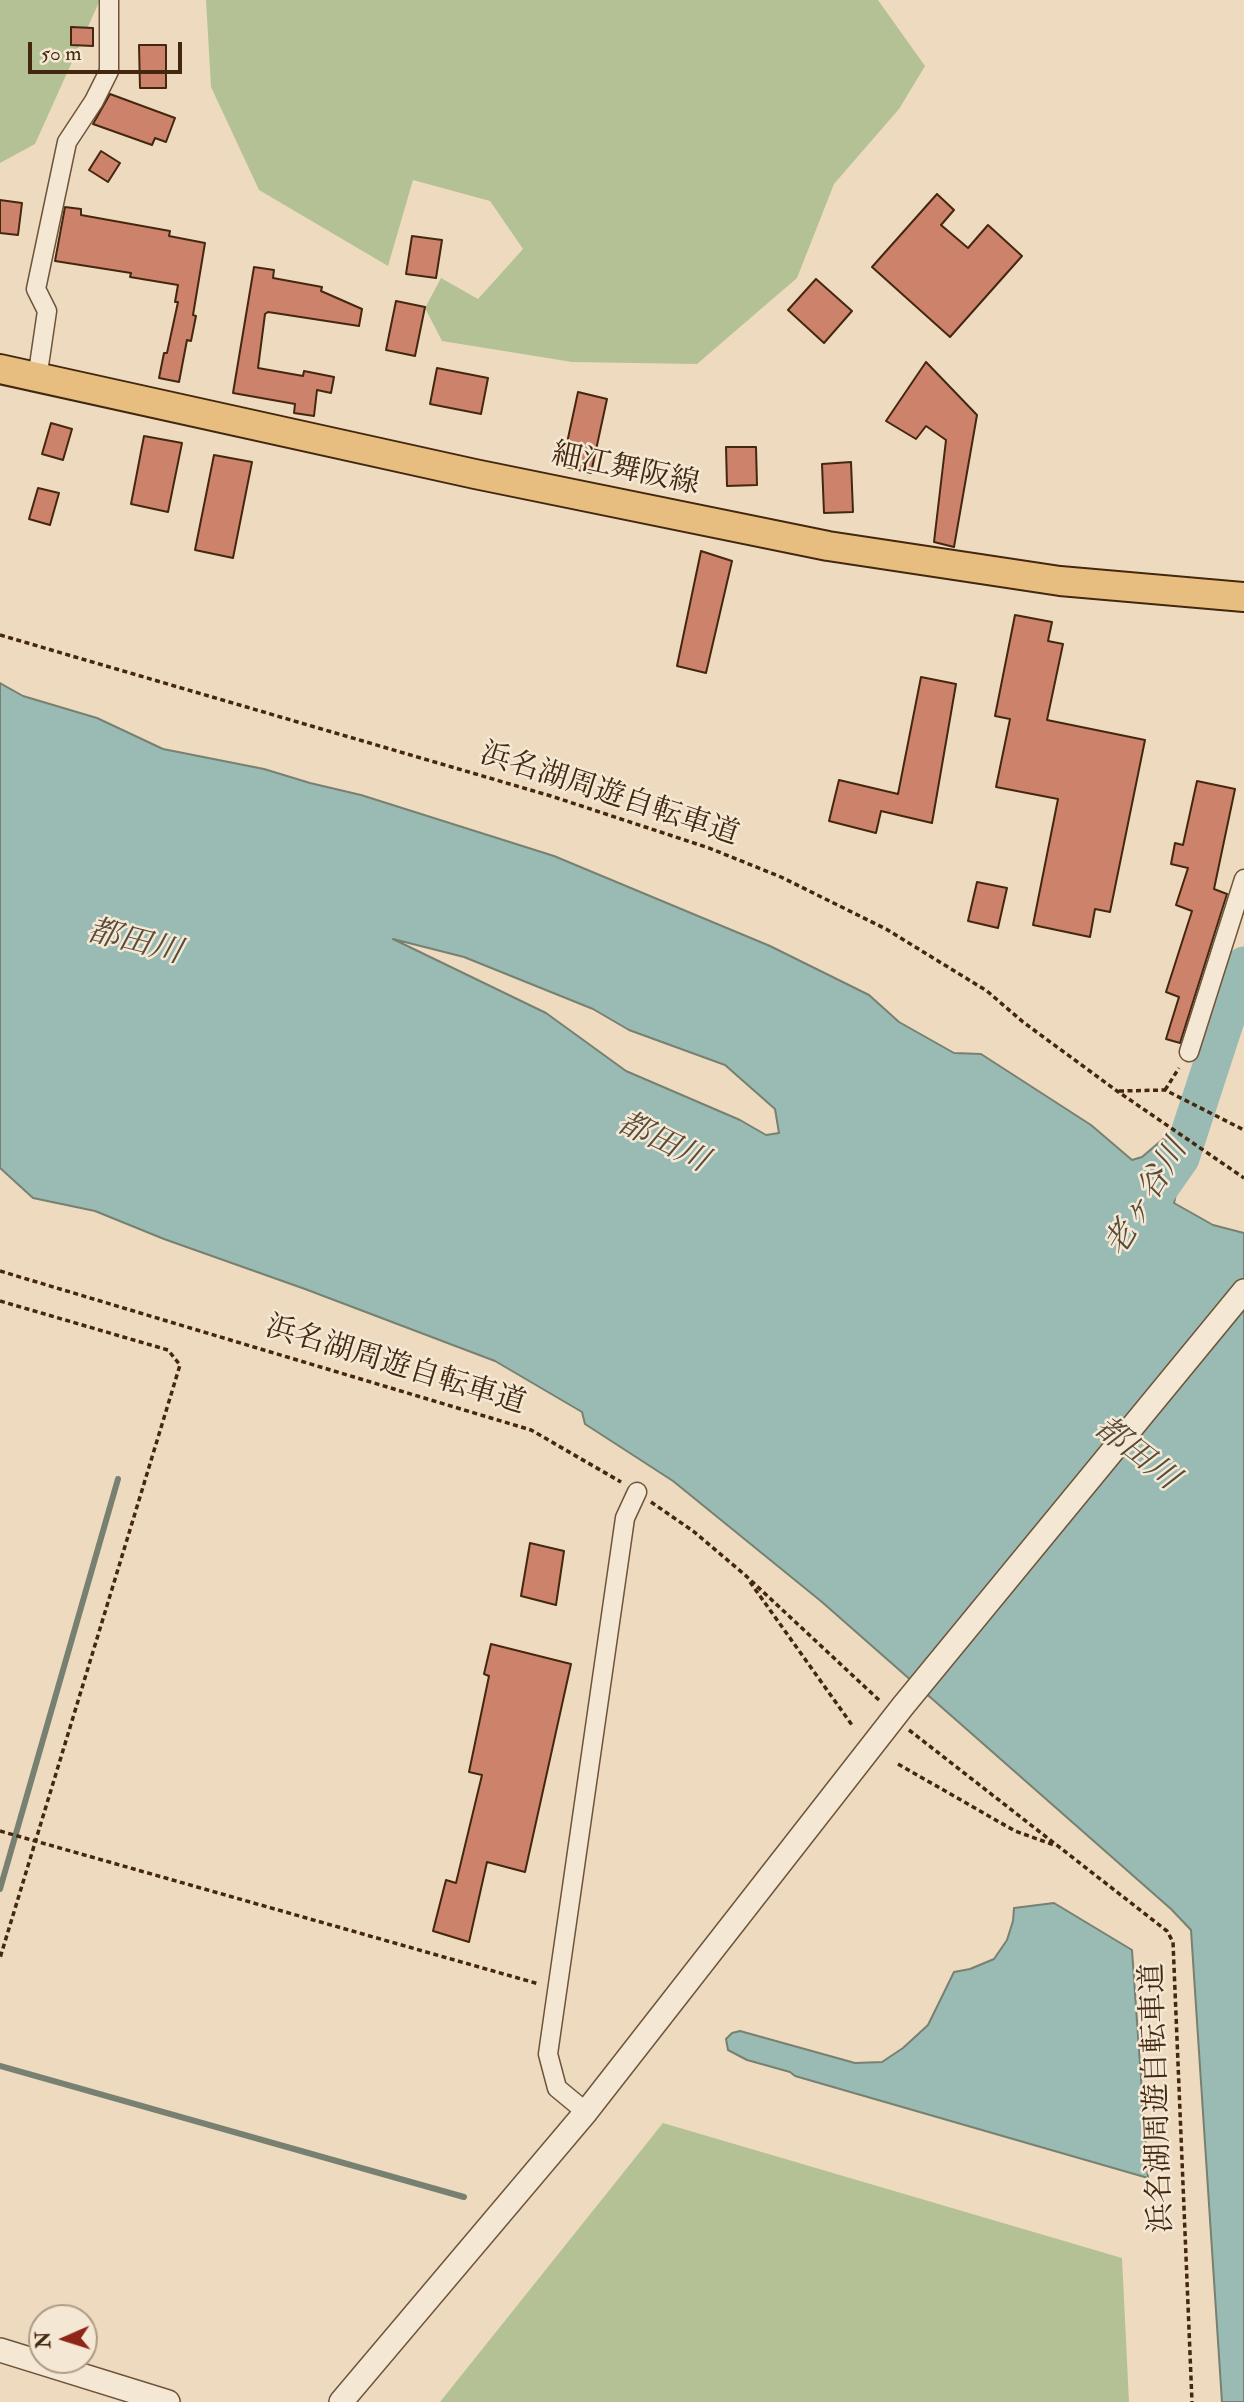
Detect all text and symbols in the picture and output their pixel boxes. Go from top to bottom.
scale bar [32,28,186,72]
text: 50 m [41,40,82,67]
street label: 細江舞阪線 [548,438,702,504]
street label: 浜名湖周遊自転車道 [475,737,743,855]
water label: 都田川 [83,914,185,974]
water label: 都田川 [610,1106,714,1182]
water label: 老ヶ谷川 [1099,1134,1197,1264]
street label: 浜名湖周遊自転車道 [261,1310,529,1424]
water label: 都田川 [1085,1410,1185,1500]
street label: 浜名湖周遊自転車道 [1136,1962,1182,2234]
north arrow [28,2304,98,2374]
text: N [32,2331,56,2349]

